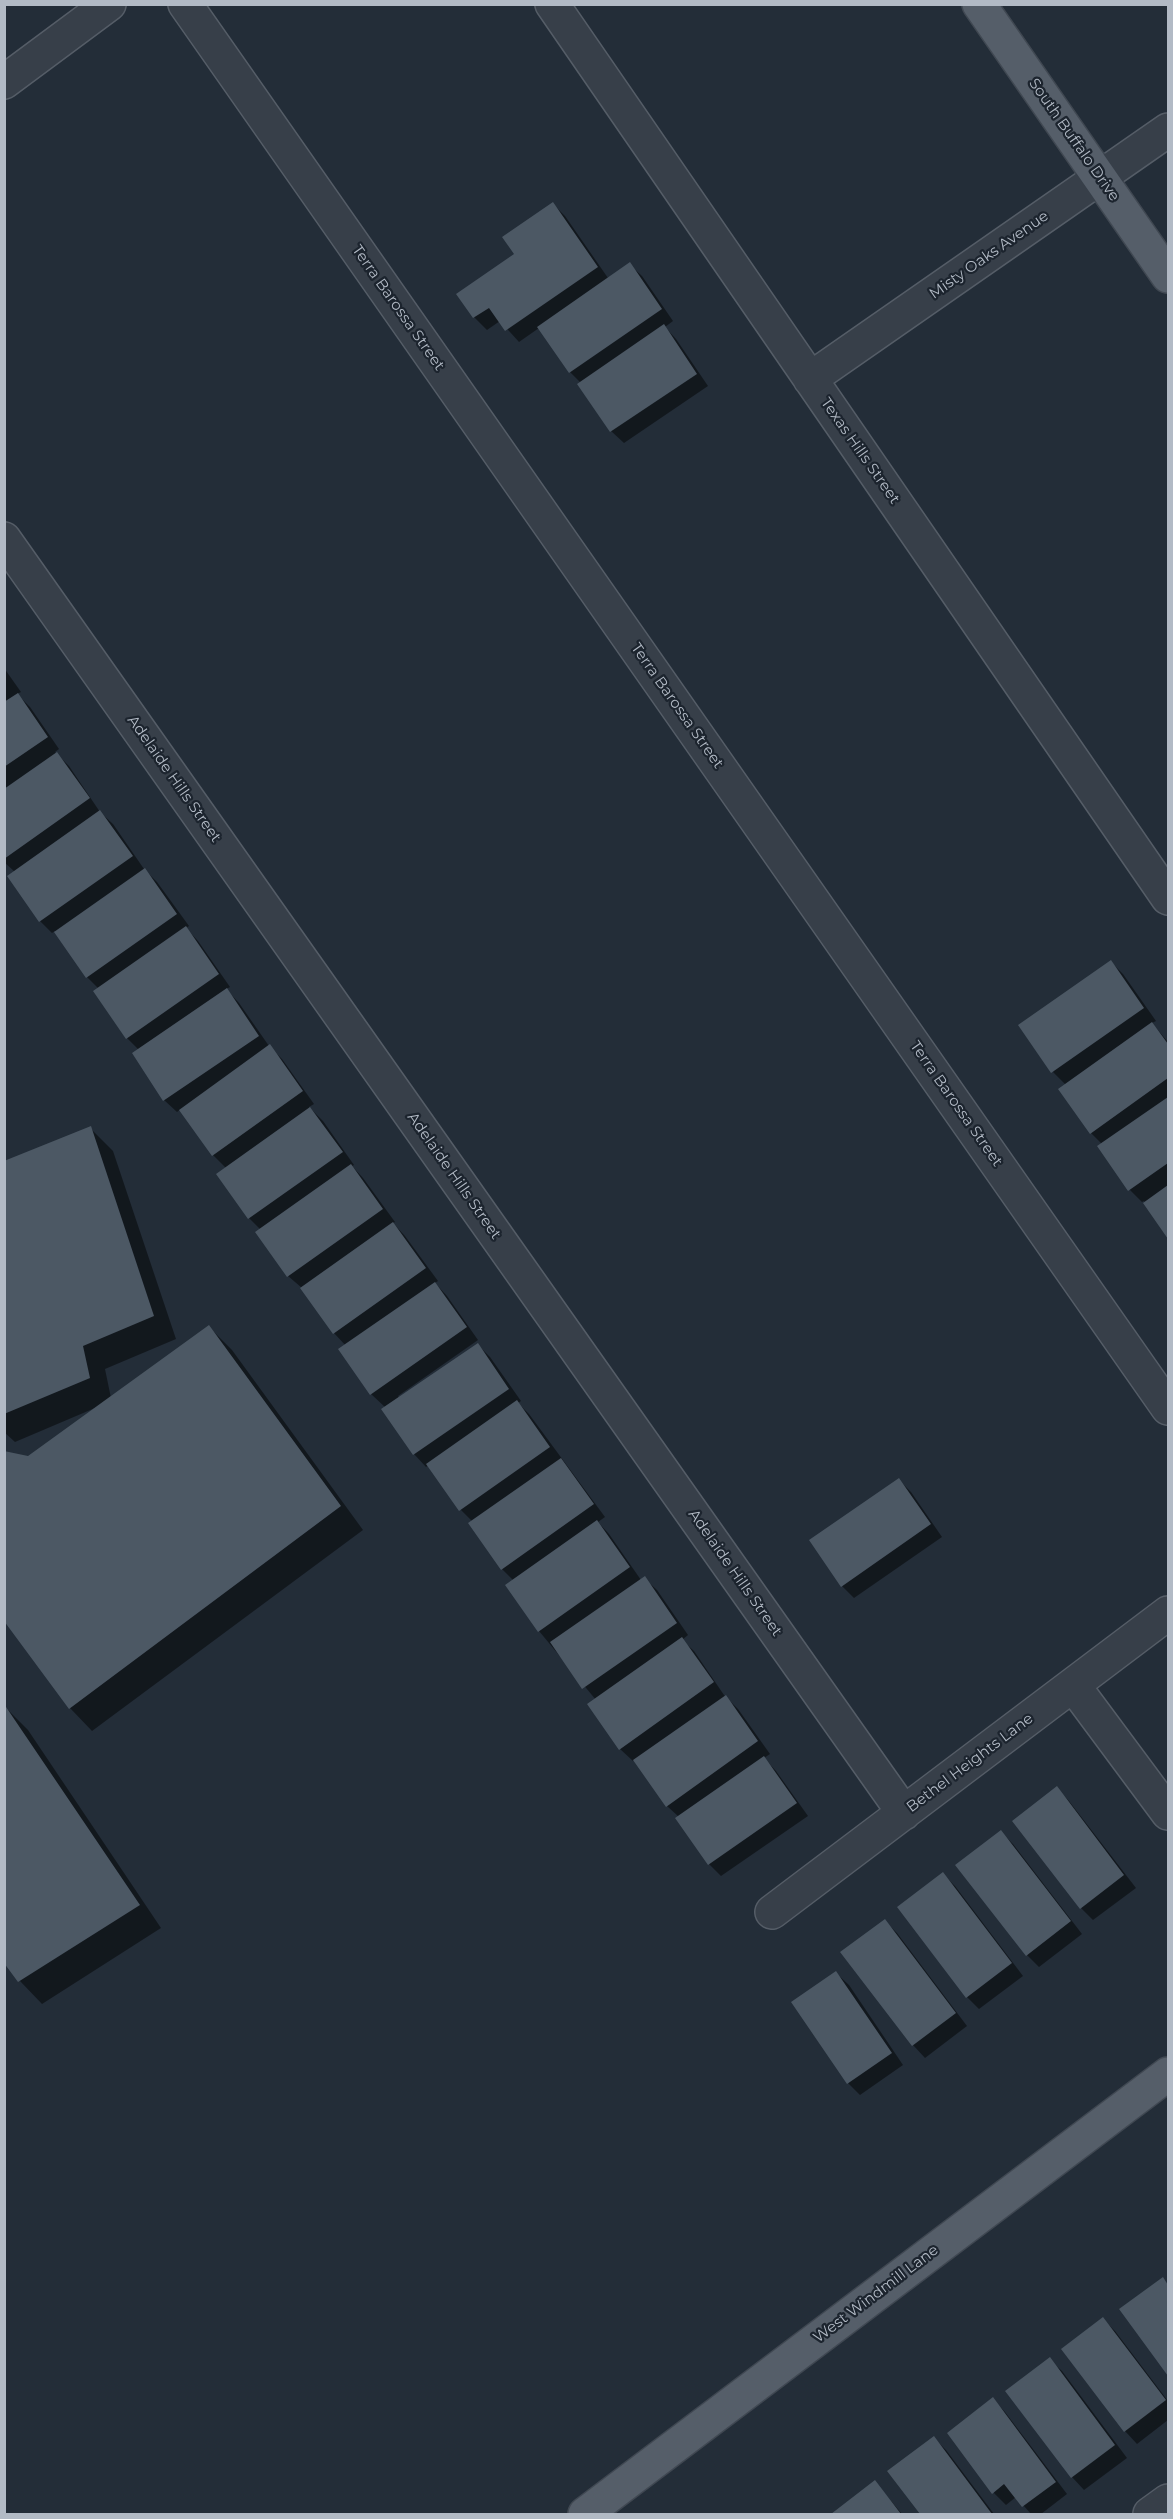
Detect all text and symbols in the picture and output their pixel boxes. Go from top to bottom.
street label: South Buffalo Drive [1025,75,1123,205]
street label: Misty Oaks Avenue [926,207,1052,303]
street label: Terra Barossa Street [348,242,448,374]
street label: Texas Hills Street [817,394,903,508]
street label: Terra Barossa Street [627,640,727,772]
street label: Adelaide Hills Street [123,712,225,846]
street label: Terra Barossa Street [906,1038,1006,1170]
street label: Adelaide Hills Street [403,1109,505,1243]
street label: Adelaide Hills Street [684,1506,786,1640]
street label: Bethel Heights Lane [903,1710,1037,1816]
street label: West Windmill Lane [810,2241,942,2347]

